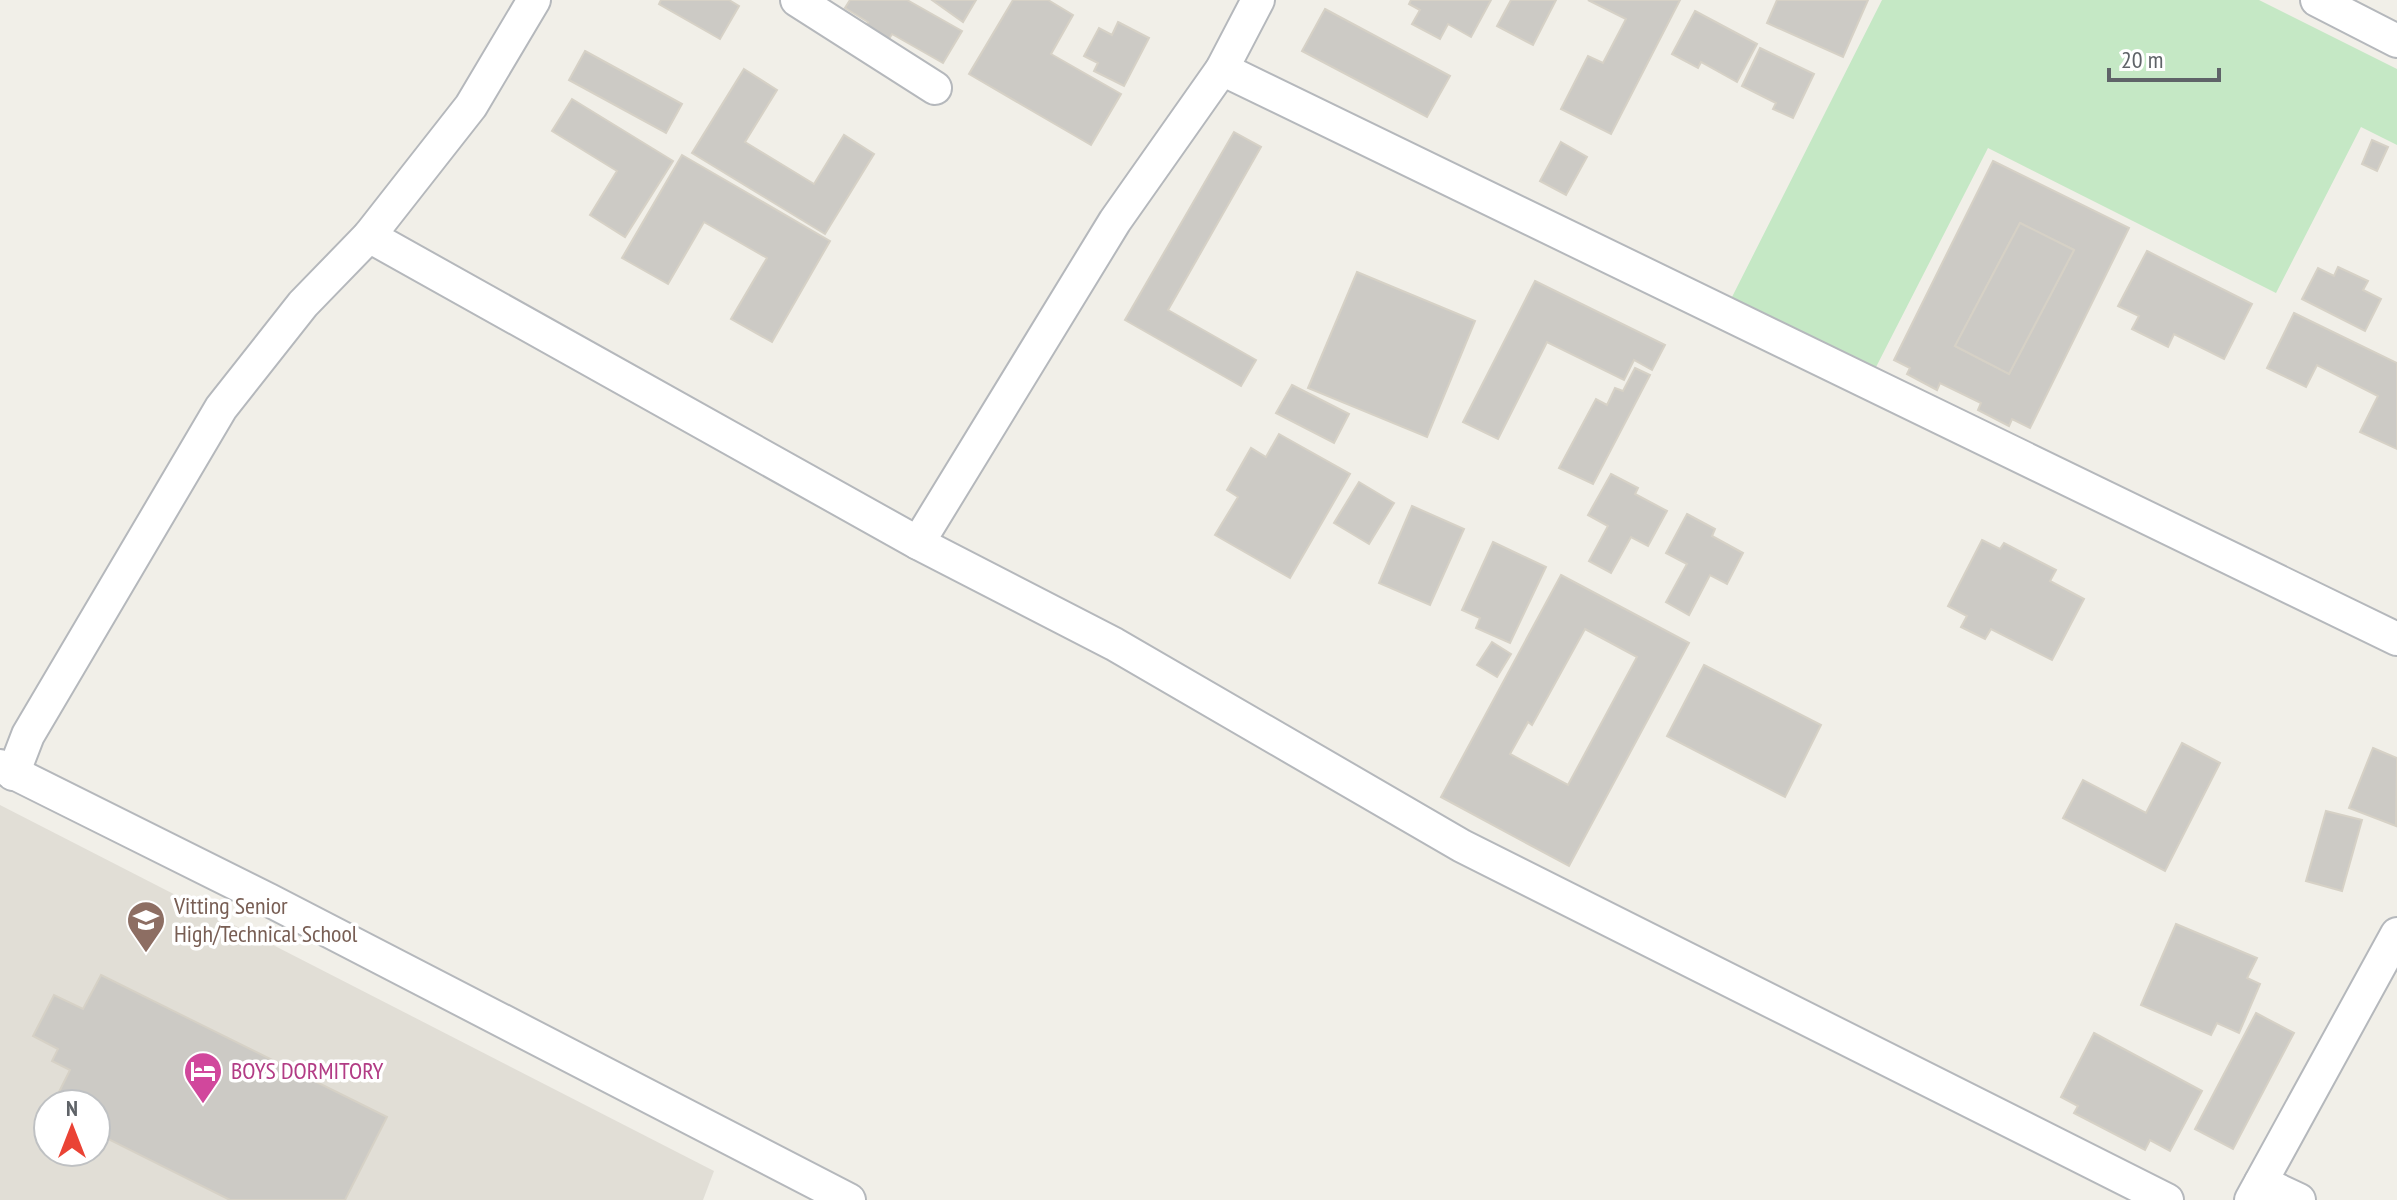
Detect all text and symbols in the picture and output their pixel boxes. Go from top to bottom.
scale bar [2109,32,2219,82]
text: 20 m [2121,44,2163,75]
place label: Vitting Senior High/Technical School [173,890,358,949]
school or university icon: Vitting Senior High/Technical School [125,899,167,954]
hotel icon: BOYS DORMITORY [182,1050,224,1105]
place label: BOYS DORMITORY [231,1055,384,1086]
north arrow [32,1088,112,1168]
text: N [66,1094,78,1122]

